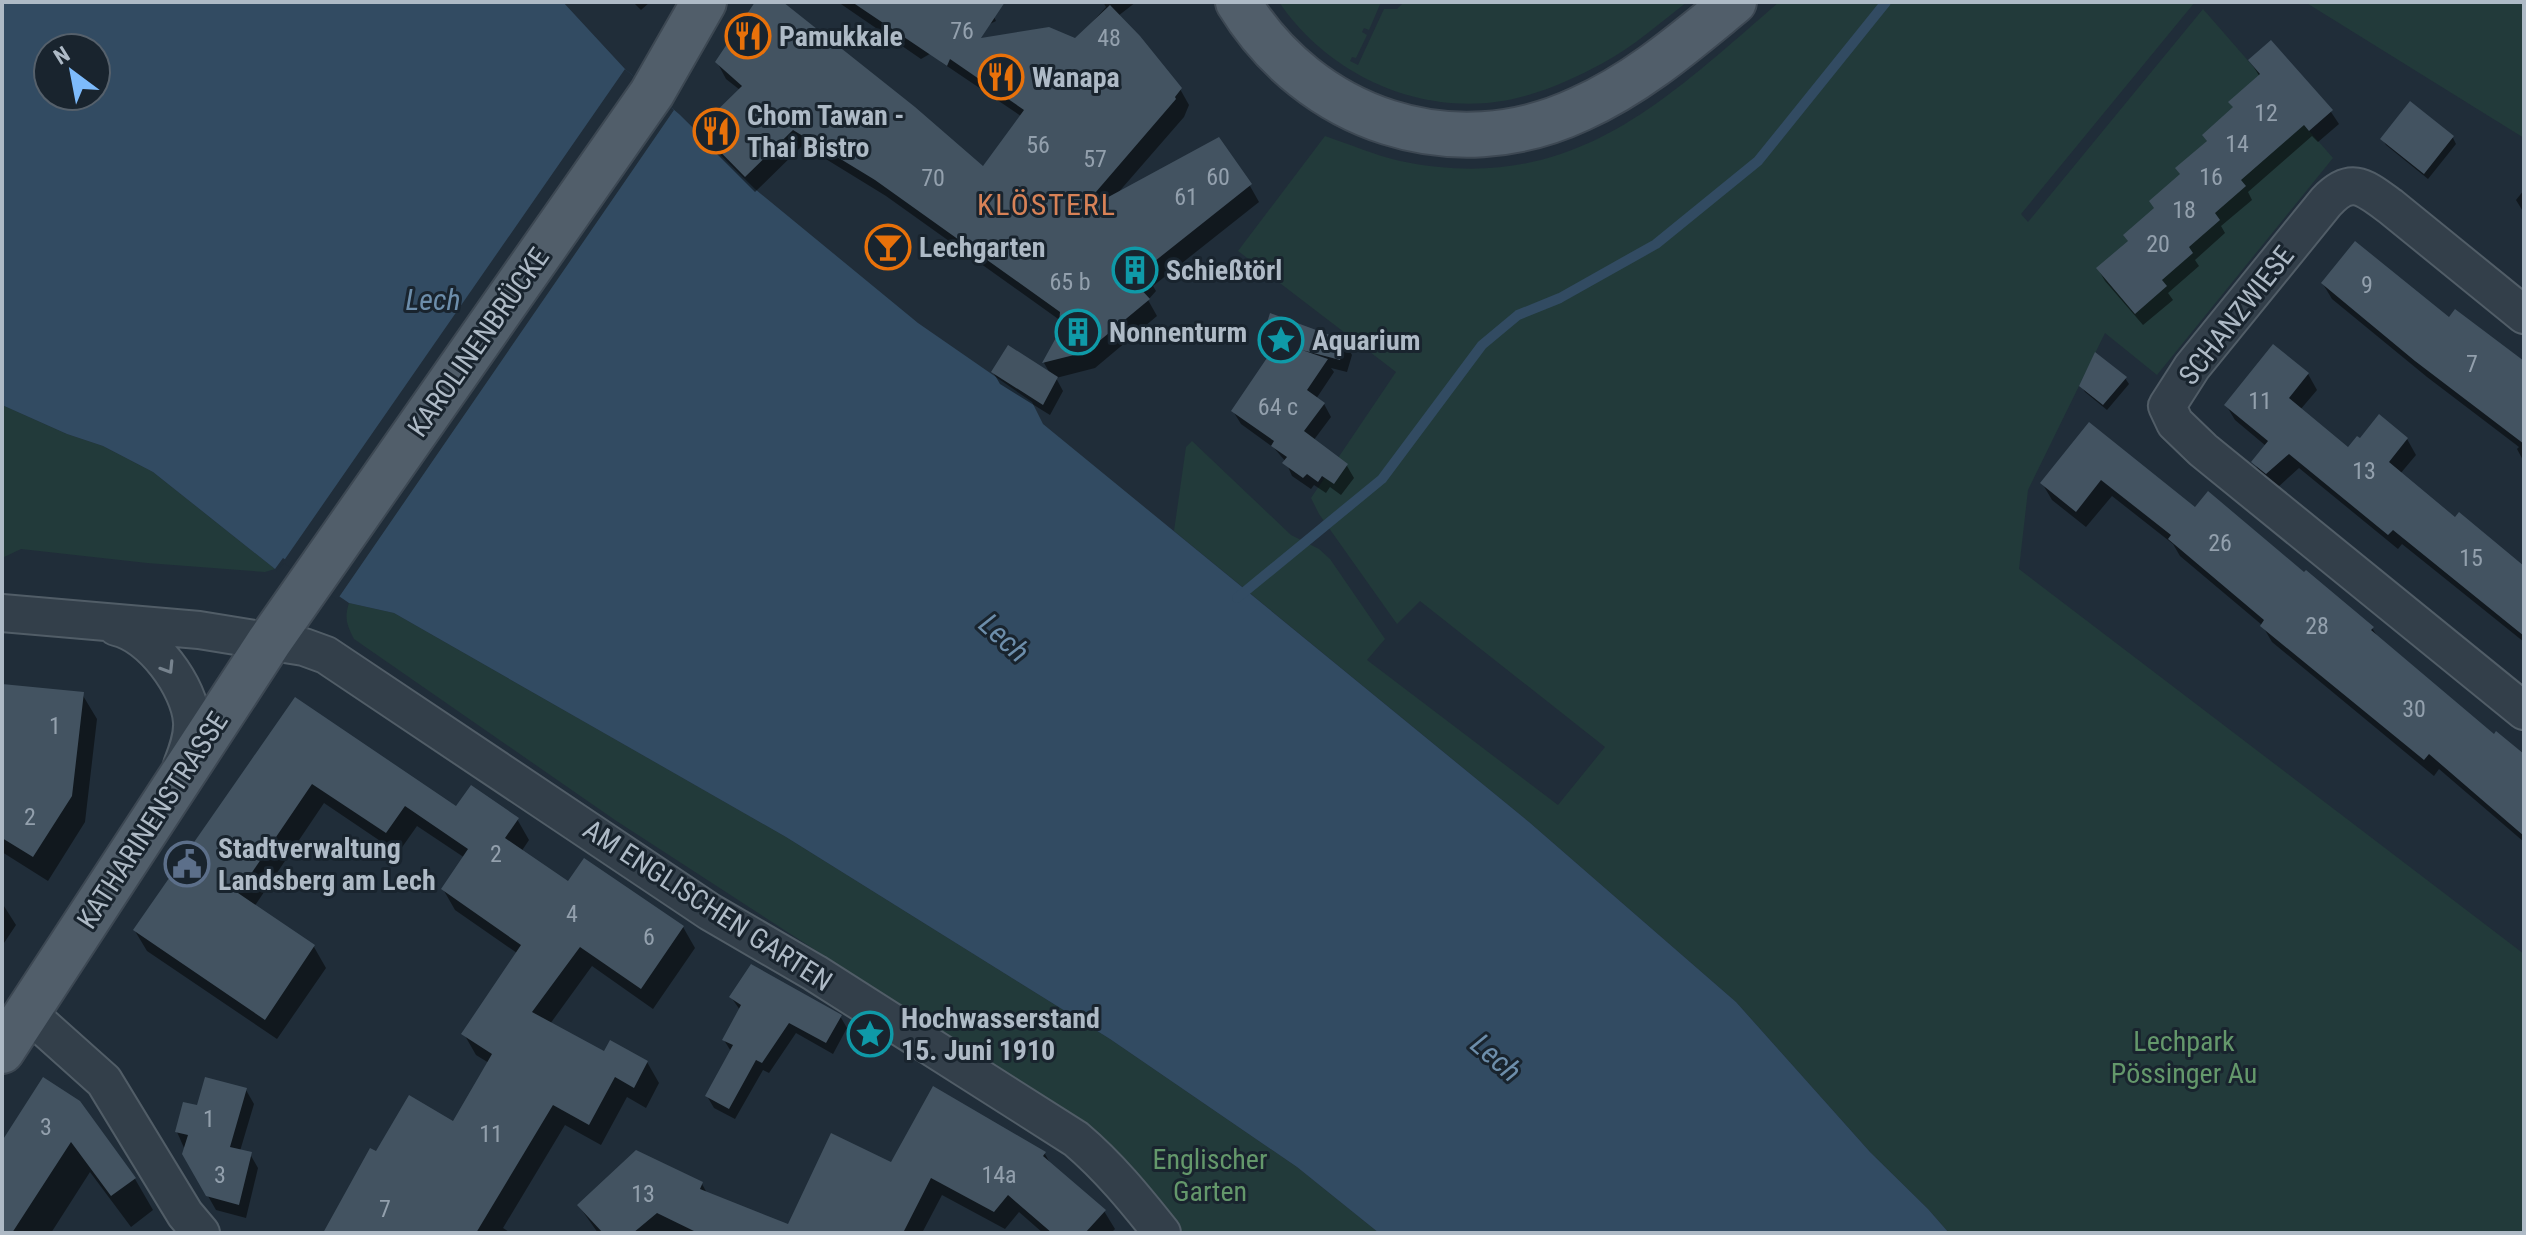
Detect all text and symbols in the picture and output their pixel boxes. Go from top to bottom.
restaurant icon: Pamukkale [724,12,772,60]
house number: 76 [950,17,974,45]
place label: Pamukkale [779,20,903,53]
house number: 48 [1097,24,1121,52]
north arrow [32,32,112,112]
text: N [49,41,74,70]
restaurant icon: Wanapa [977,53,1025,101]
place label: Wanapa [1032,61,1120,94]
place label: Chom Tawan - Thai Bistro [747,99,904,164]
house number: 12 [2254,99,2278,127]
restaurant icon: Chom Tawan - Thai Bistro [692,107,740,155]
house number: 14 [2225,130,2249,158]
house number: 56 [1026,131,1050,159]
house number: 57 [1083,145,1107,173]
house number: 60 [1206,163,1230,191]
house number: 16 [2199,163,2223,191]
house number: 70 [921,164,945,192]
house number: 61 [1174,183,1198,211]
district label: KLÖSTERL [977,187,1117,222]
house number: 18 [2172,196,2196,224]
bar icon: Lechgarten [864,223,912,271]
house number: 20 [2146,230,2170,258]
place label: Lechgarten [919,231,1045,264]
street label: SCHANZWIESE [2172,239,2301,391]
street label: KAROLINENBRÜCKE [401,241,556,443]
building icon: Schießtörl [1111,246,1159,294]
place label: Schießtörl [1166,254,1282,287]
house number: 65 b [1049,268,1091,296]
house number: 9 [2361,271,2373,299]
water label: Lech [406,282,460,317]
building icon: Nonnenturm [1054,308,1102,356]
place label: Nonnenturm [1109,316,1247,349]
place icon: Aquarium [1257,316,1305,364]
place label: Aquarium [1312,324,1420,357]
house number: 7 [2466,350,2478,378]
house number: 11 [2248,387,2272,415]
house number: 64 c [1258,393,1298,421]
house number: 13 [2352,457,2376,485]
house number: 26 [2208,529,2232,557]
house number: 15 [2459,544,2483,572]
water label: Lech [972,606,1036,669]
house number: 28 [2305,612,2329,640]
one-way arrow [159,659,174,674]
house number: 30 [2402,695,2426,723]
street label: KATHARINENSTRASSE [70,706,235,935]
house number: 1 [49,712,61,740]
house number: 2 [24,803,36,831]
street label: AM ENGLISCHEN GARTEN [577,813,838,998]
place label: Stadtverwaltung Landsberg am Lech [218,832,436,897]
public building icon: Stadtverwaltung Landsberg am Lech [163,840,211,888]
house number: 2 [490,840,502,868]
house number: 4 [566,900,578,928]
house number: 6 [643,923,655,951]
place label: Hochwasserstand 15. Juni 1910 [901,1002,1100,1067]
place icon: Hochwasserstand 15. Juni 1910 [846,1010,894,1058]
park label: Lechpark Pössinger Au [2111,1025,2257,1090]
water label: Lech [1464,1026,1529,1089]
house number: 1 [203,1105,215,1133]
house number: 3 [40,1113,52,1141]
house number: 11 [479,1120,503,1148]
park label: Englischer Garten [1152,1143,1268,1208]
house number: 3 [214,1161,226,1189]
house number: 14a [981,1161,1017,1189]
house number: 13 [631,1180,655,1208]
house number: 7 [379,1195,391,1223]

